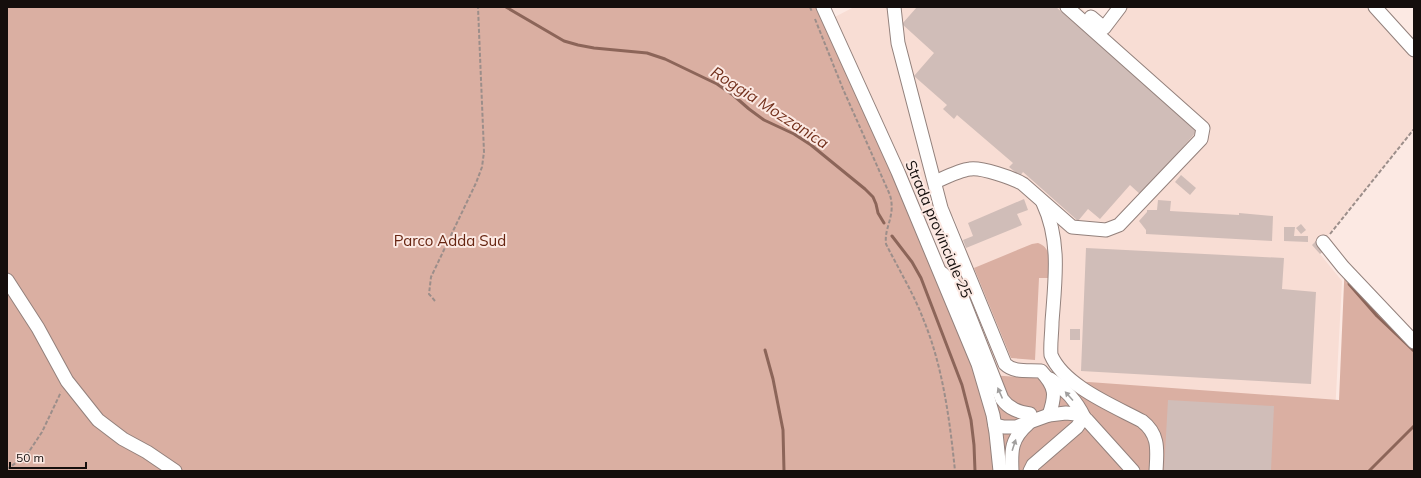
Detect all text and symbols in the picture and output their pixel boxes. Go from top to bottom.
water label: Roggia Mozzanica [707,61,833,153]
street label: Strada provinciale 25 [901,157,977,301]
park label: Parco Adda Sud [394,231,506,250]
one-way arrow [997,388,1003,399]
one-way arrow [1064,390,1073,401]
one-way arrow [1011,438,1017,450]
scale bar [10,444,86,470]
text: 50 m [16,450,44,465]

